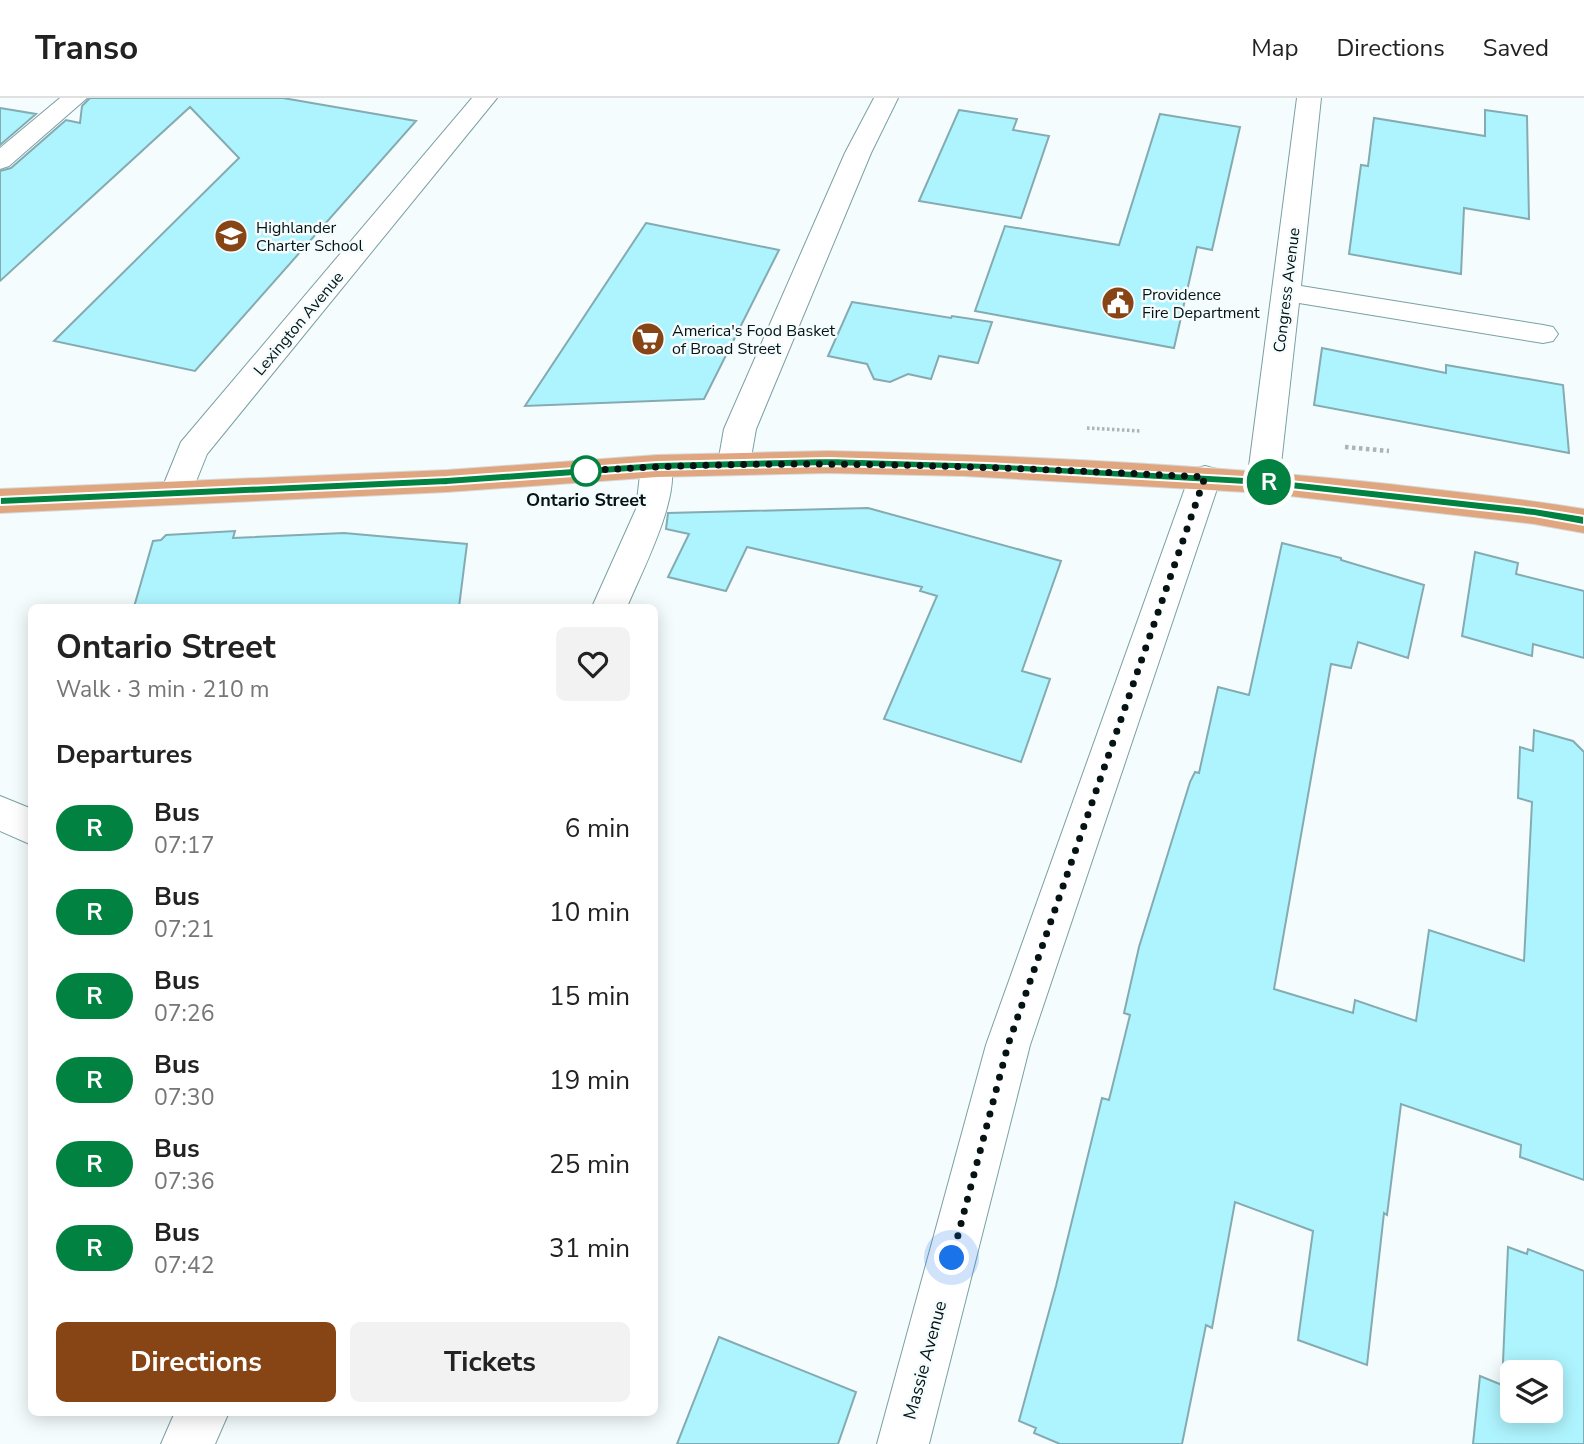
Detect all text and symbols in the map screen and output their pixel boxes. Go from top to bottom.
text: Transo [35,26,138,71]
text: Map [1251,32,1298,64]
text: Directions [1336,32,1445,64]
text: Saved [1483,32,1549,64]
school or university icon: Highlander Charter School [212,217,250,255]
place label: Highlander Charter School [256,217,363,257]
street label: Congress Avenue [1268,226,1306,354]
street label: Lexington Avenue [249,267,349,380]
public building icon: Providence Fire Department [1099,284,1137,322]
place label: Providence Fire Department [1142,284,1260,324]
supermarket icon: America's Food Basket of Broad Street [629,320,667,358]
place label: America's Food Basket of Broad Street [672,320,835,360]
marker: Ontario Street [571,456,601,486]
line badge: R [1246,459,1292,505]
text: R [1261,466,1277,498]
place label: Ontario Street [526,488,646,512]
text: Ontario Street [56,625,276,670]
button: heart [556,627,630,701]
text: Walk · 3 min · 210 m [56,674,269,705]
text: Departures [56,737,192,772]
text: Bus [154,795,200,830]
text: 6 min [565,811,630,846]
text: R [86,812,103,844]
text: 07:17 [154,830,214,861]
text: Bus [154,879,200,914]
text: 10 min [549,895,630,930]
text: R [86,896,103,928]
text: 07:21 [154,914,214,945]
text: Bus [154,963,200,998]
text: 15 min [549,979,630,1014]
text: R [86,980,103,1012]
text: 07:26 [154,998,214,1029]
text: Bus [154,1047,200,1082]
text: 19 min [549,1063,630,1098]
text: R [86,1064,103,1096]
text: 07:30 [154,1082,214,1113]
text: Bus [154,1131,200,1166]
text: 25 min [549,1147,630,1182]
text: R [86,1148,103,1180]
text: 07:36 [154,1166,214,1197]
text: Bus [154,1215,200,1250]
text: 31 min [549,1231,630,1266]
text: R [86,1232,103,1264]
your location [934,1240,969,1275]
text: 07:42 [154,1250,214,1281]
street label: Massie Avenue [898,1298,952,1422]
button: Directions [56,1322,336,1402]
button: Tickets [350,1322,630,1402]
map controls [1500,1360,1563,1423]
button: layers [1500,1360,1563,1423]

